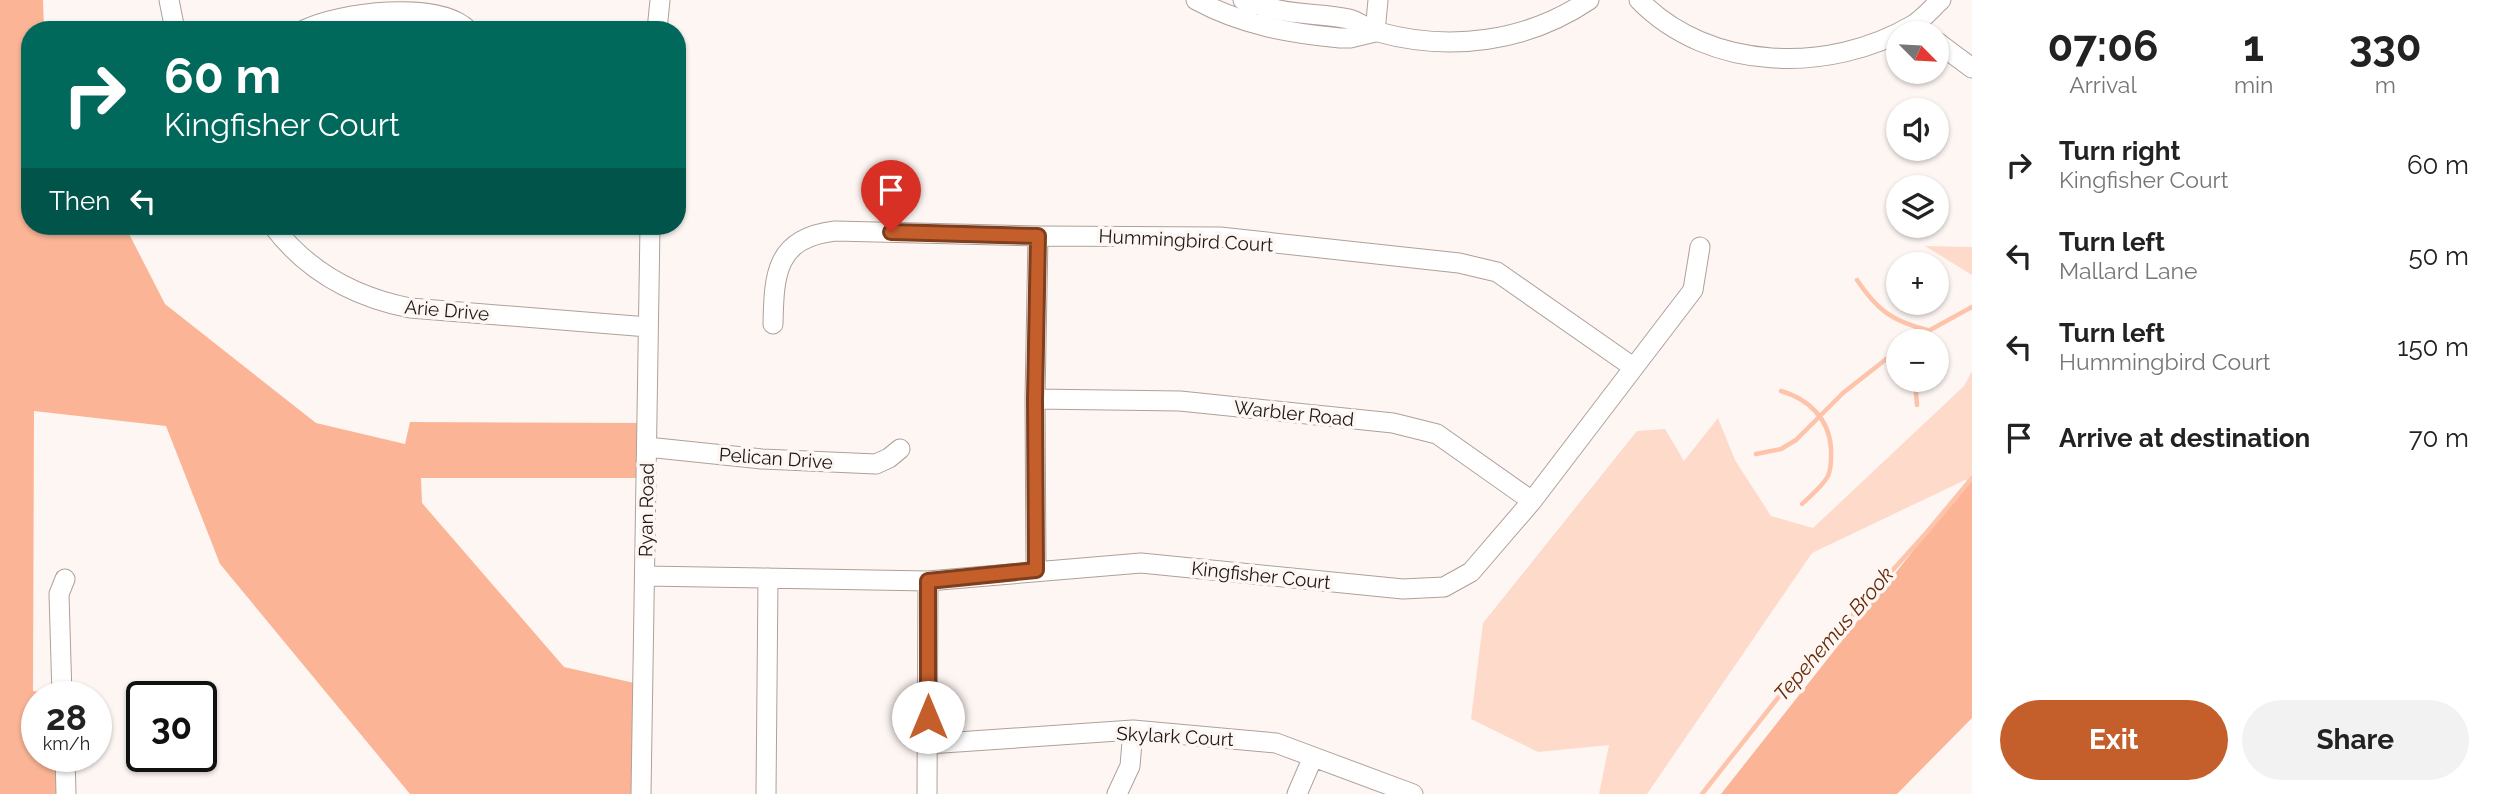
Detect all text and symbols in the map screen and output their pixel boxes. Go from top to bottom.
north arrow [1886,21,1950,84]
map controls [1886,21,1949,392]
text: 07:06 [2047,22,2158,71]
text: 1 [2243,22,2264,71]
text: 330 [2349,22,2422,71]
text: 60 m [164,47,281,104]
icon: right [49,49,140,140]
text: Arrival [2069,71,2137,98]
text: min [2234,71,2273,98]
text: m [2375,71,2396,98]
button: sound [1886,98,1949,161]
text: Kingfisher Court [164,106,400,143]
text: Turn right [2059,136,2180,166]
icon: right [2000,146,2038,184]
text: 60 m [2407,150,2469,180]
pin [861,160,921,232]
text: Kingfisher Court [2059,166,2228,193]
icon: arrive [872,171,910,209]
button: layers [1886,175,1949,238]
icon: left [124,182,162,220]
text: Then [49,186,110,216]
street label: Hummingbird Court [1098,224,1274,256]
text: Turn left [2059,227,2165,257]
icon: left [2000,237,2038,275]
text: 50 m [2408,241,2469,271]
button: + [1886,252,1949,315]
text: Mallard Lane [2059,257,2197,284]
street label: Arie Drive [404,295,490,325]
text: Turn left [2059,318,2165,348]
icon: left [2000,328,2038,366]
button: − [1886,329,1949,392]
text: 150 m [2397,332,2469,362]
text: Hummingbird Court [2059,348,2271,375]
street label: Warbler Road [1233,396,1355,430]
icon: arrive [2000,419,2038,457]
text: Arrive at destination [2059,423,2310,453]
text: 70 m [2409,423,2469,453]
street label: Pelican Drive [718,443,834,473]
street label: Ryan Road [634,463,658,557]
street label: Kingfisher Court [1190,557,1332,593]
water label: Tepehemus Brook [1769,562,1899,706]
position arrow [891,680,965,754]
speed limit sign: 30 [126,681,217,772]
text: 28 [46,697,87,738]
button: Exit [2000,700,2228,780]
button: Share [2242,700,2469,780]
street label: Skylark Court [1116,722,1235,750]
text: km/h [43,733,90,754]

